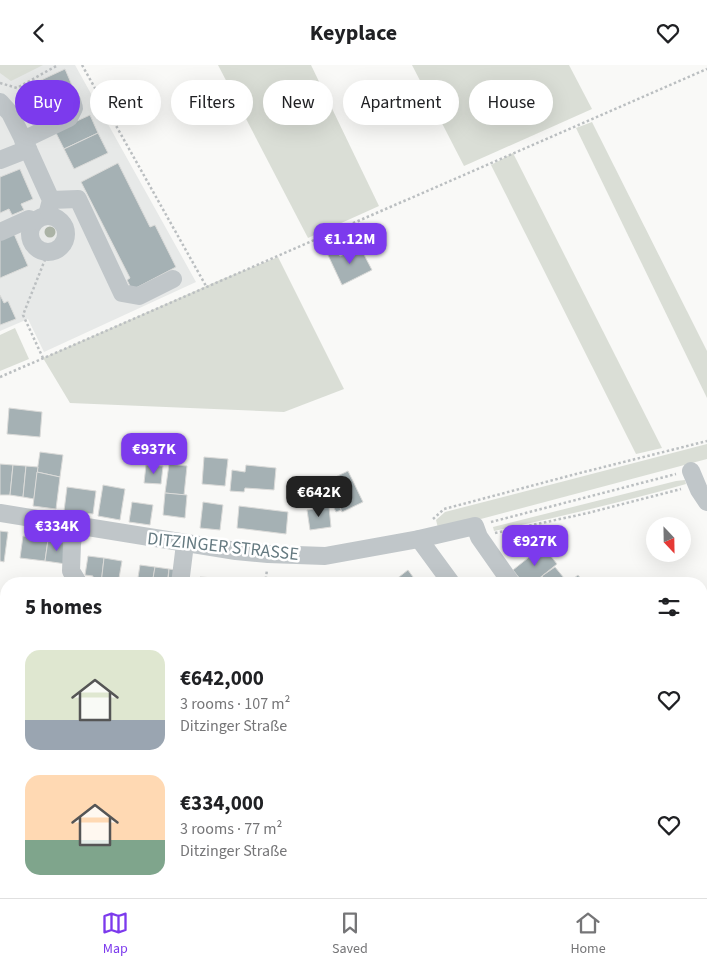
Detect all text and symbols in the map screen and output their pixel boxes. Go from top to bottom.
text: Keyplace [310,17,397,49]
icon: back [25,19,53,47]
icon: heart [654,19,682,47]
chip: Buy [15,80,80,125]
chip: Rent [90,80,161,125]
chip: Filters [171,80,253,125]
chip: New [263,80,333,125]
chip: Apartment [343,80,459,125]
chip: House [469,80,553,125]
pin: €1.12M [309,223,391,265]
text: €1.12M [325,228,375,250]
pin: €937K [119,433,189,475]
text: €937K [132,438,176,460]
pin: €642K [284,475,354,518]
text: €642K [297,481,341,503]
pin: €334K [22,509,92,552]
text: €334K [35,515,79,537]
north arrow [646,517,691,563]
map controls [646,517,691,562]
pin: €927K [500,525,570,567]
street label: DITZINGER STRASSE [146,526,300,567]
text: €927K [513,530,557,552]
text: 5 homes [25,592,102,622]
icon: filters [655,593,683,621]
text: €642,000 [180,663,264,693]
icon: home [65,670,125,730]
icon: heart [655,686,683,714]
text: 3 rooms · 107 m² [180,693,290,715]
text: Ditzinger Straße [180,715,287,737]
text: €334,000 [180,788,264,818]
icon: home [65,795,125,855]
icon: heart [655,811,683,839]
text: 3 rooms · 77 m² [180,818,282,840]
text: Ditzinger Straße [180,840,287,862]
tab: Map [101,909,129,959]
tab: Saved [332,909,368,959]
tab: Home [570,909,606,959]

